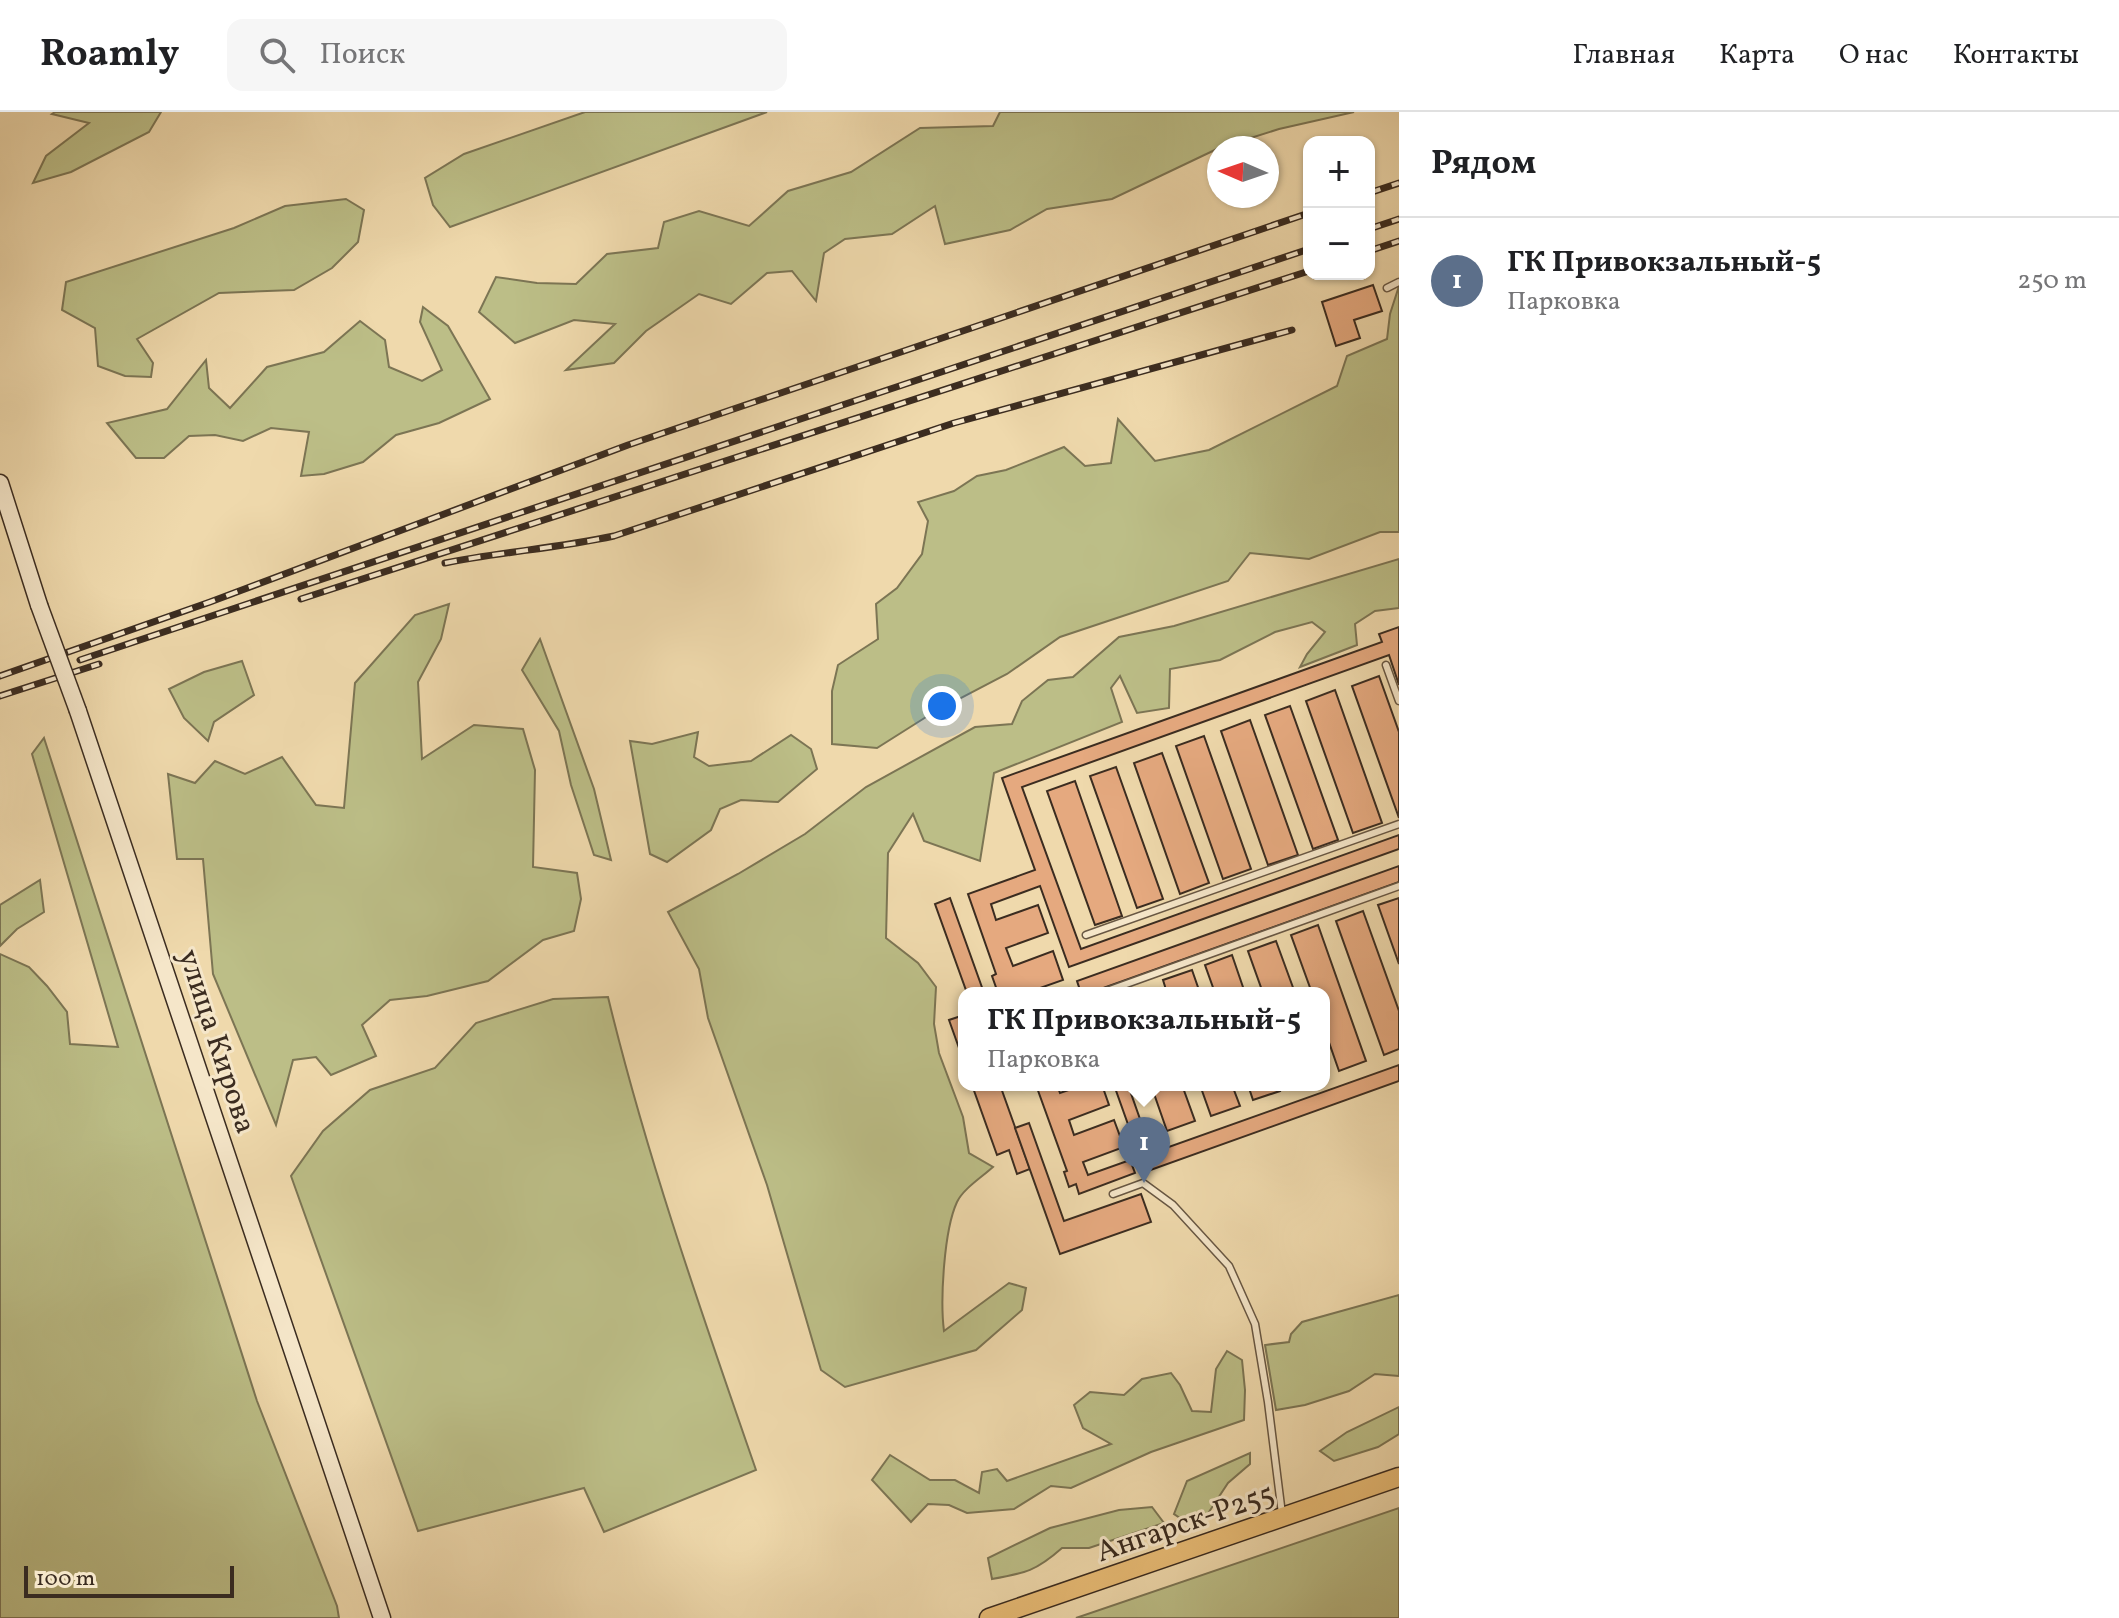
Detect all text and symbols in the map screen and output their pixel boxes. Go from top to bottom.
search box [227,19,787,91]
text: Roamly [40,29,179,82]
icon: search [255,33,299,77]
text: Поиск [319,34,405,76]
text: Главная [1573,36,1675,75]
text: Карта [1719,36,1795,75]
text: О нас [1839,36,1909,75]
text: Контакты [1953,36,2079,75]
north arrow [1207,136,1279,208]
map controls [1303,136,1375,280]
button: + [1303,136,1375,208]
text: Рядом [1431,141,1536,188]
button: − [1303,208,1375,280]
text: ГК Привокзальный-5 [1507,242,1821,284]
text: 1 [1452,263,1462,299]
text: 250 m [2017,263,2087,299]
text: Парковка [1507,284,1621,320]
your location [922,686,962,726]
street label: улица Кирова [167,944,266,1139]
popup [958,987,1330,1091]
text: ГК Привокзальный-5 [987,1000,1301,1042]
text: Парковка [987,1042,1101,1078]
pin: 1 [1118,1117,1170,1183]
street label: Ангарск-Р255 [1091,1474,1280,1574]
scale bar [24,1562,234,1598]
text: 100 m [36,1564,95,1595]

